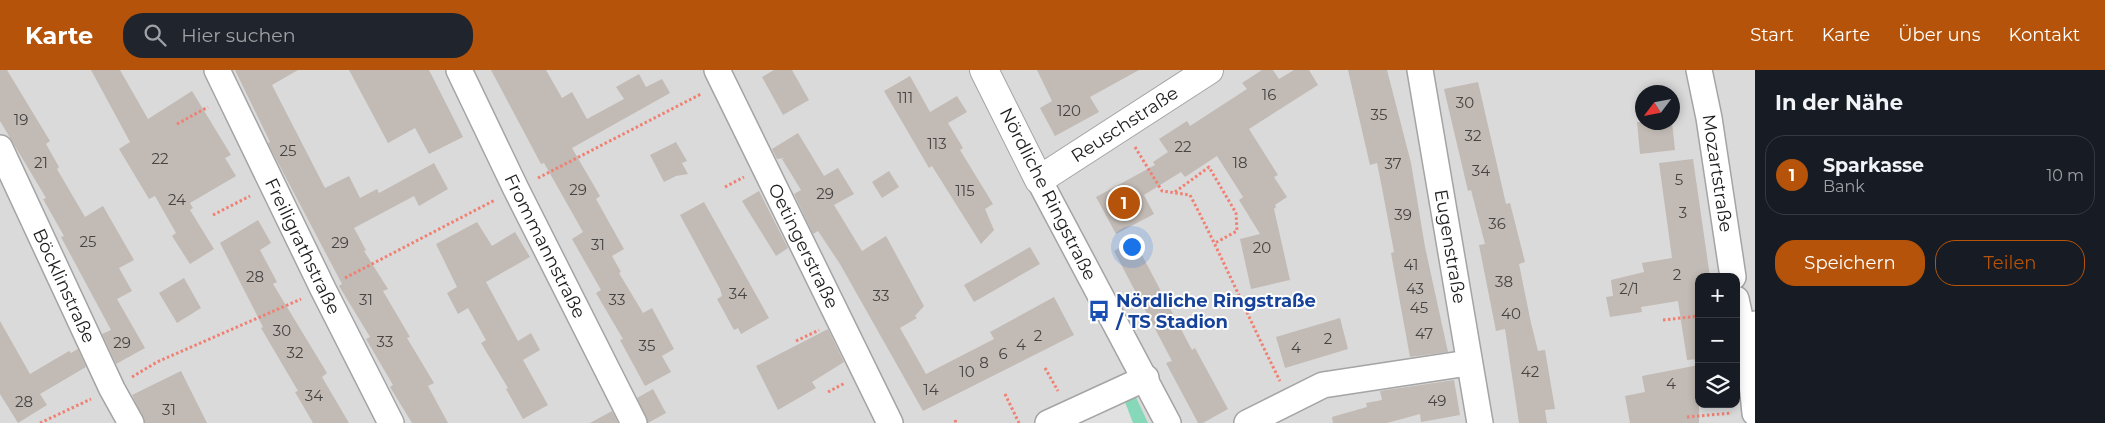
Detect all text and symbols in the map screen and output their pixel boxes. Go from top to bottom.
search box [123,13,473,58]
text: Karte [25,21,93,50]
icon: search [141,21,169,49]
text: Hier suchen [181,24,296,47]
text: Start [1750,24,1794,46]
text: Karte [1822,24,1870,46]
text: Über uns [1898,24,1981,46]
text: Kontakt [2009,24,2080,46]
street label: Reuschstraße [1067,82,1182,167]
house number: 16 [1262,85,1276,104]
north arrow [1635,85,1680,130]
house number: 111 [897,88,913,107]
text: In der Nähe [1775,90,1903,115]
house number: 30 [1456,93,1474,112]
house number: 120 [1057,101,1081,120]
street label: Nördliche Ringstraße [995,104,1101,284]
house number: 35 [1371,105,1387,124]
house number: 19 [14,110,28,129]
street label: Mozartstraße [1698,113,1737,234]
house number: 32 [1465,126,1481,145]
house number: 113 [927,134,947,153]
house number: 22 [1174,137,1192,156]
house number: 25 [279,141,297,160]
house number: 22 [151,149,169,168]
house number: 21 [34,153,48,172]
house number: 18 [1233,153,1248,172]
house number: 37 [1384,154,1402,173]
text: Sparkasse [1823,154,1924,177]
house number: 34 [1472,161,1490,180]
text: 1 [1789,166,1795,185]
text: 10 m [2046,166,2084,185]
street label: Frommannstraße [499,170,590,322]
house number: 5 [1675,170,1683,189]
street label: Freiligrathstraße [260,175,345,318]
text: Bank [1823,177,1865,196]
house number: 29 [569,180,587,199]
street label: Oetingerstraße [763,180,843,312]
house number: 115 [955,181,975,200]
house number: 29 [816,184,834,203]
pin: 1 [1108,184,1140,222]
street label: Eugenstraße [1429,188,1471,305]
house number: 24 [168,190,186,209]
house number: 3 [1679,203,1687,222]
house number: 39 [1394,205,1412,224]
house number: 36 [1488,214,1506,233]
street label: Böcklinstraße [28,225,100,347]
house number: 25 [79,232,97,251]
house number: 29 [331,233,349,252]
your location [1119,234,1145,260]
house number: 31 [591,235,605,254]
house number: 20 [1253,238,1271,257]
button: Speichern [1775,240,1925,286]
button: Teilen [1935,240,2085,286]
house number: 41 [1404,255,1418,274]
house number: 2 [1673,265,1681,284]
house number: 28 [246,267,264,286]
house number: 38 [1495,272,1513,291]
map controls [1695,273,1740,408]
button: + [1695,273,1740,318]
house number: 43 [1406,279,1424,298]
house number: 2/1 [1619,279,1639,298]
house number: 34 [729,284,747,303]
house number: 33 [873,286,889,305]
house number: 31 [359,290,373,309]
house number: 33 [609,290,625,309]
place label: Nördliche Ringstraße / TS Stadion [1115,290,1316,333]
bus stop icon: Nördliche Ringstraße / TS Stadion [1086,298,1112,324]
house number: 45 [1410,298,1428,317]
house number: 40 [1501,304,1521,323]
button: − [1695,318,1740,363]
house number: 30 [273,321,291,340]
house number: 47 [1415,324,1433,343]
house number: 2 [1034,326,1042,345]
house number: 2 [1324,329,1332,348]
house number: 33 [377,332,393,351]
house number: 29 [113,333,131,352]
house number: 4 [1016,335,1026,354]
house number: 35 [639,336,655,355]
house number: 4 [1291,338,1301,357]
house number: 32 [287,343,303,362]
house number: 6 [998,344,1008,363]
house number: 8 [979,353,989,372]
house number: 10 [959,362,975,381]
house number: 42 [1521,362,1539,381]
button: layers [1695,363,1740,408]
house number: 4 [1666,374,1676,393]
house number: 14 [923,380,939,399]
house number: 34 [305,386,323,405]
house number: 49 [1428,391,1446,410]
house number: 28 [15,392,33,411]
house number: 31 [162,400,176,419]

